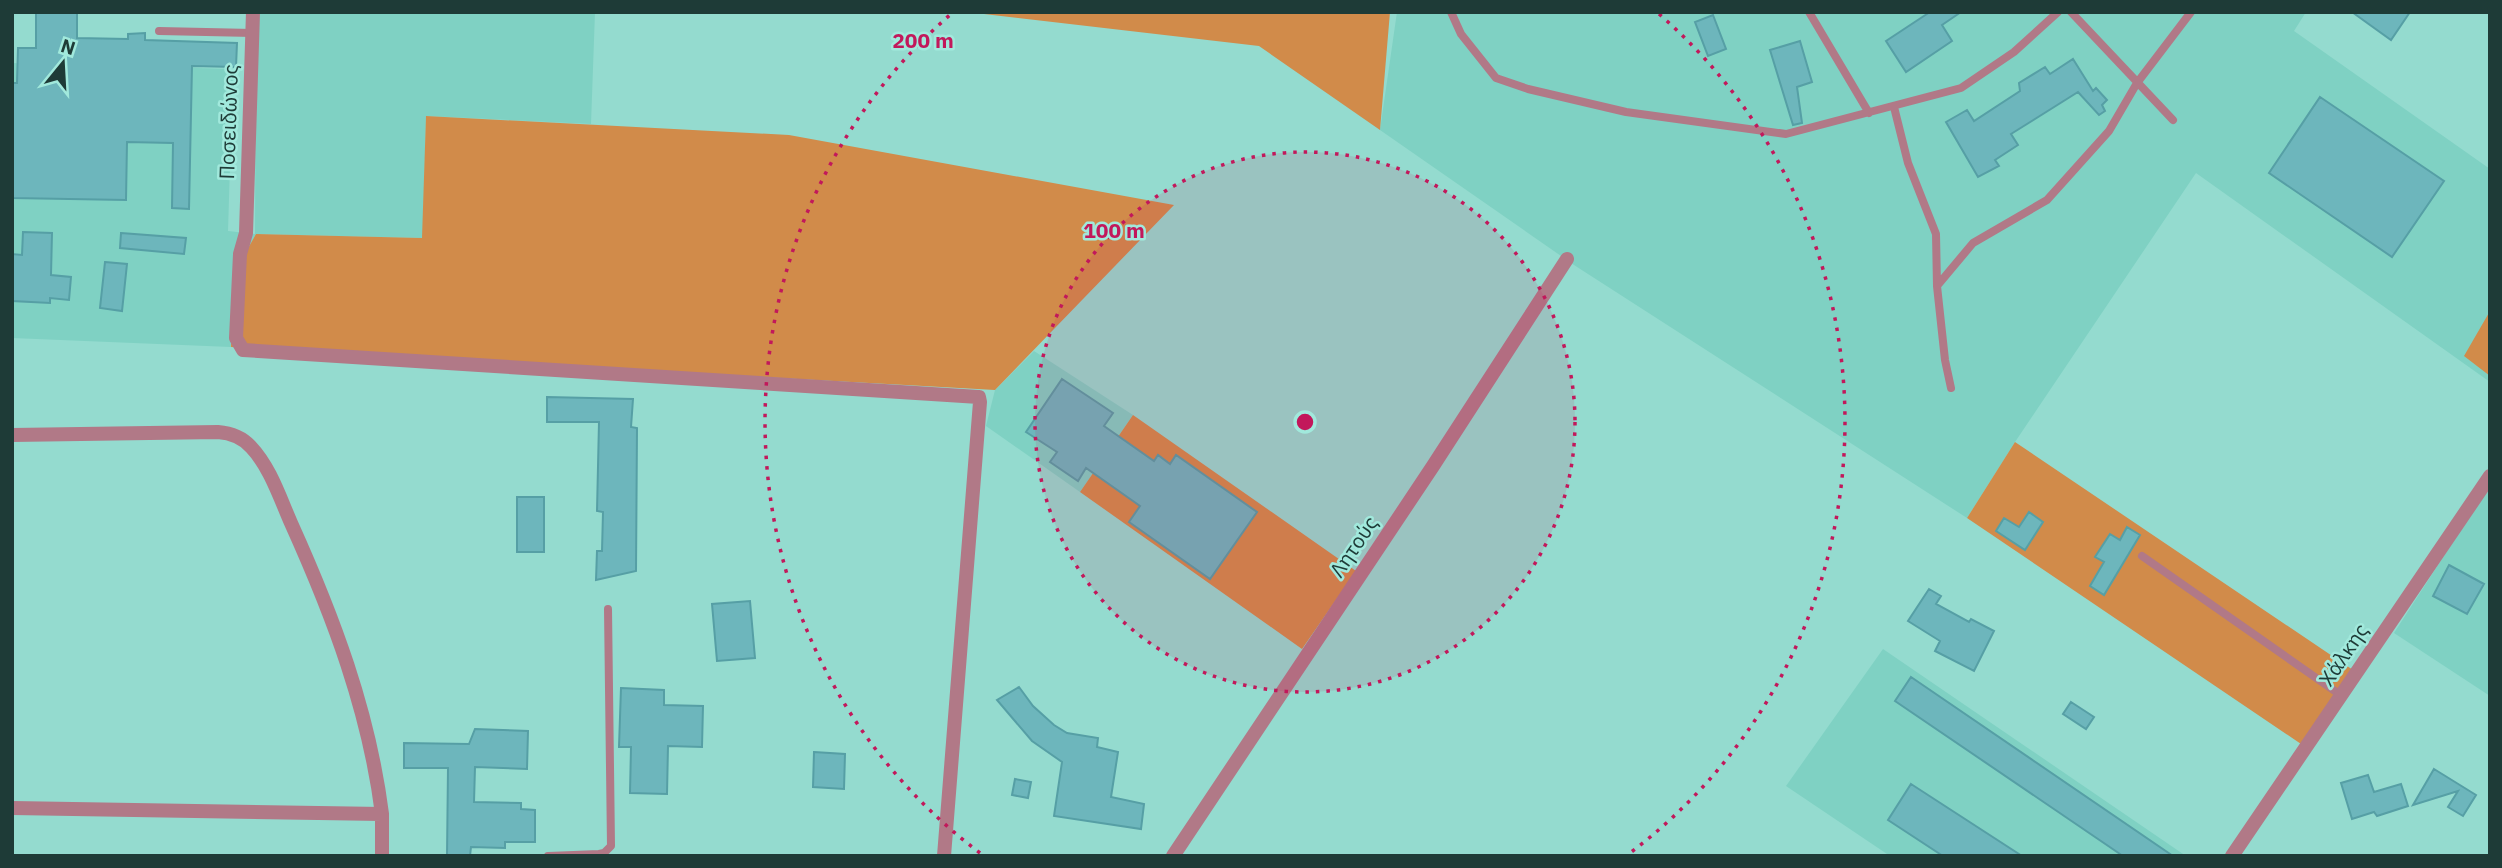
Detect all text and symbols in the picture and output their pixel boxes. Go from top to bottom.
text: 200 m [892,26,954,54]
north arrow [28,28,98,98]
text: N [58,33,79,60]
street label: Ποσειδώνος [212,64,244,180]
text: 100 m [1083,216,1145,244]
centre of rings [1293,410,1317,434]
street label: Λητούς [1322,510,1384,583]
street label: Χάλκης [2312,618,2374,691]

